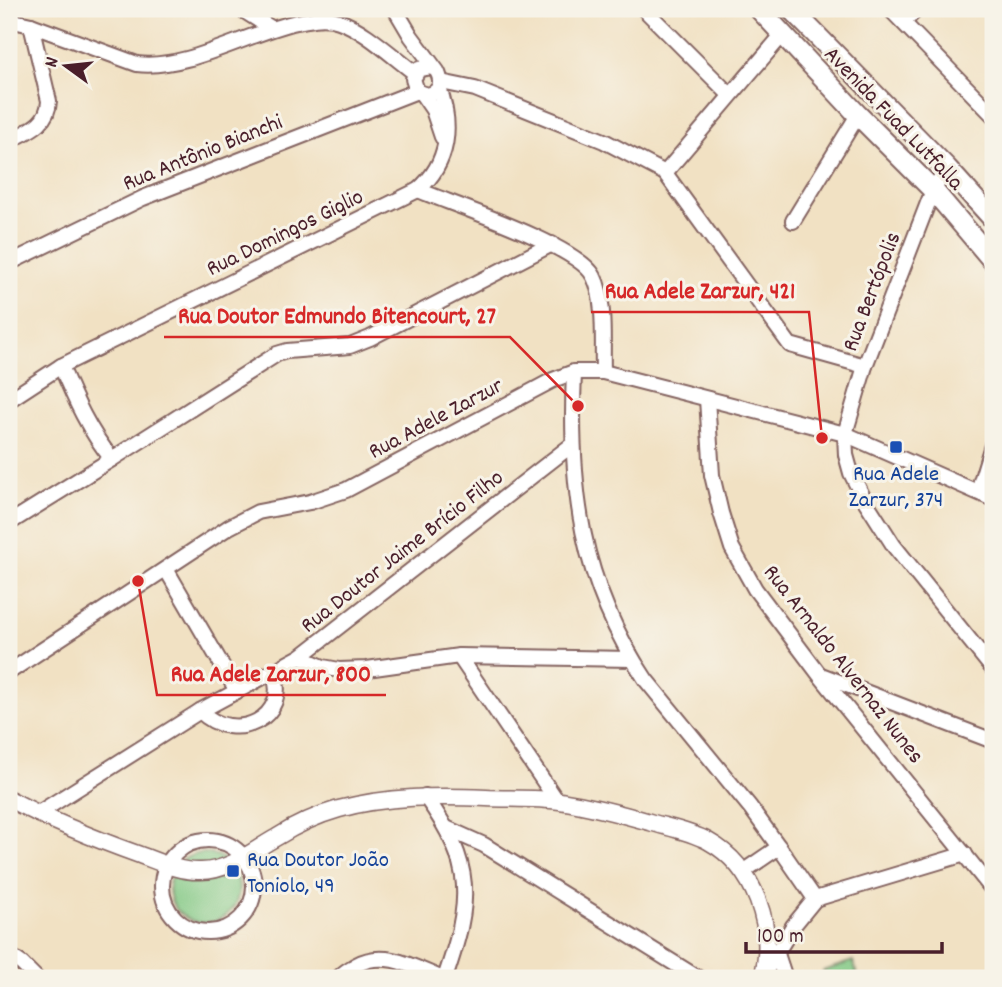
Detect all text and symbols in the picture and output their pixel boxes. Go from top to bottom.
north arrow [32,32,102,102]
street label: Avenida Fuad Lutfalla [815,40,971,200]
text: N [39,54,67,71]
street label: Rua Antônio Bianchi [118,107,288,201]
street label: Rua Domingos Giglio [201,182,370,286]
street label: Rua Bertópolis [835,228,911,357]
callout: Rua Adele Zarzur, 421 [591,267,809,312]
text: Rua Adele Zarzur, 421 [605,276,795,310]
callout: Rua Doutor Edmundo Bitencourt, 27 [164,292,510,337]
text: Rua Doutor Edmundo Bitencourt, 27 [178,301,496,335]
street label: Rua Adele Zarzur [363,371,510,469]
marker: Rua Adele Zarzur, 374 [888,439,904,455]
place label: Rua Adele Zarzur, 374 [849,459,943,518]
street label: Rua Doutor Jaime Brício Filho [295,463,512,643]
street label: Rua Arnaldo Alvernaz Nunes [754,559,931,772]
callout: Rua Adele Zarzur, 800 [157,650,386,695]
text: Rua Adele Zarzur, 800 [171,659,371,693]
place label: Rua Doutor João Toniolo, 49 [247,845,389,904]
marker: Rua Doutor João Toniolo, 49 [225,863,241,879]
scale bar [746,910,942,954]
text: 100 m [757,923,804,953]

